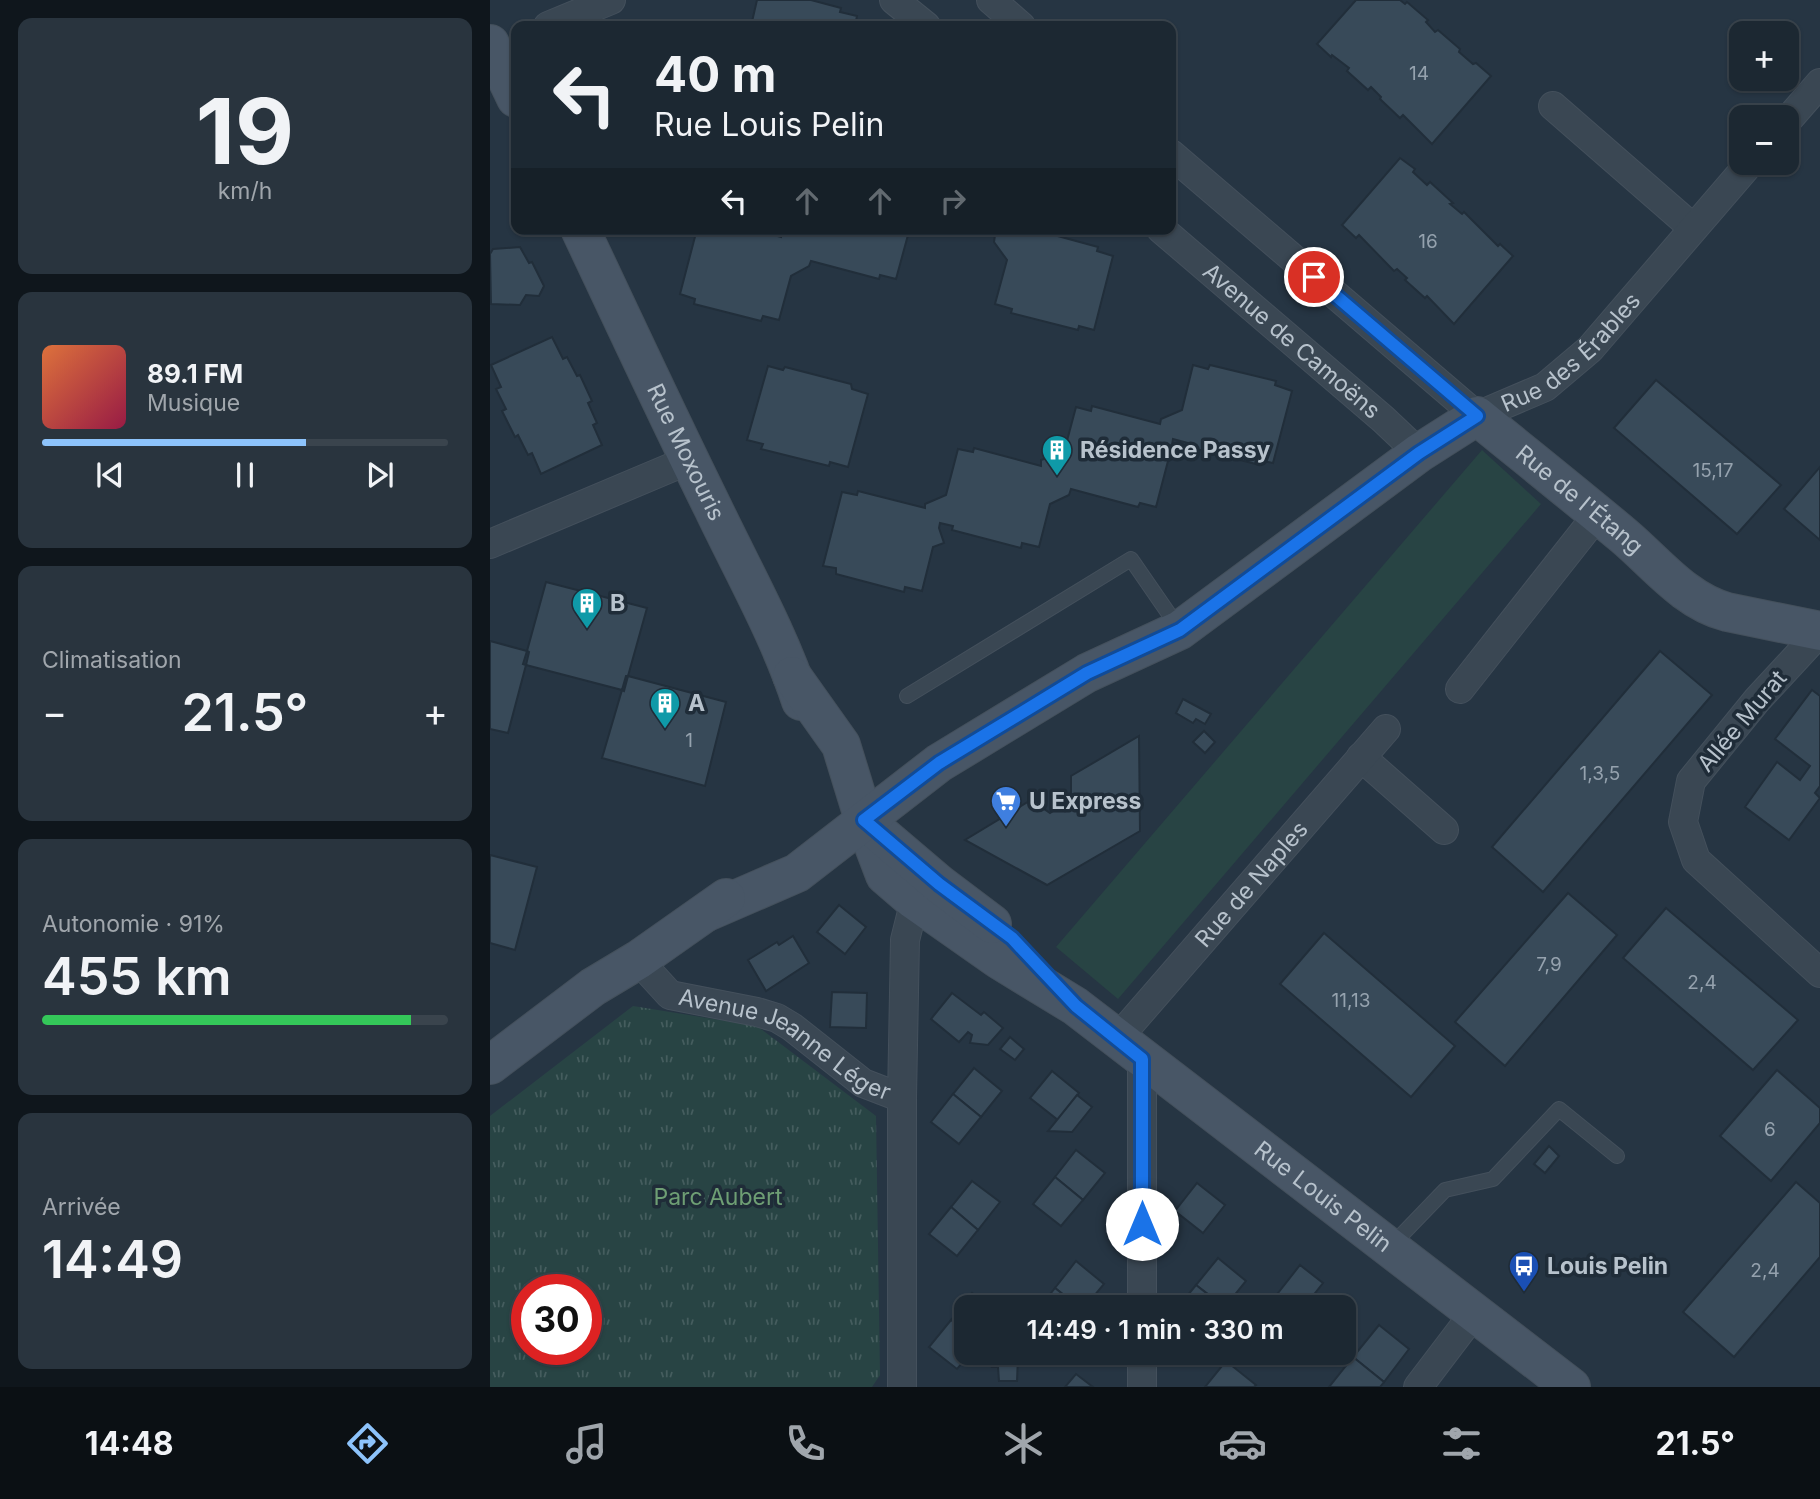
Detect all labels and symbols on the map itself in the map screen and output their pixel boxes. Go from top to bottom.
house number: 14 [1409,62,1429,85]
house number: 16 [1418,230,1438,253]
pin [1284,247,1344,307]
street label: Avenue de Camoëns [1197,257,1386,424]
street label: Rue des Érables [1497,287,1646,418]
street label: Rue Moxouris [641,379,731,525]
building icon: Résidence Passy [1040,433,1074,477]
place label: Résidence Passy [1080,436,1271,464]
street label: Rue de l'Étang [1510,439,1649,560]
house number: 15,17 [1692,459,1734,482]
building icon: B [570,586,604,630]
place label: B [610,589,625,617]
street label: Allée Murat [1691,664,1793,777]
building icon: A [648,686,682,730]
place label: A [688,689,705,717]
house number: 1 [685,729,693,752]
house number: 1,3,5 [1580,762,1620,785]
supermarket icon: U Express [989,784,1023,828]
place label: U Express [1029,787,1141,815]
street label: Rue de Naples [1189,815,1314,953]
house number: 7,9 [1536,953,1562,976]
house number: 2,4 [1687,971,1717,994]
street label: Avenue Jeanne Léger [676,983,895,1106]
house number: 11,13 [1332,989,1370,1012]
house number: 6 [1764,1118,1776,1141]
street label: Rue Louis Pelin [1249,1135,1397,1258]
park label: Parc Aubert [654,1183,783,1211]
position arrow [1105,1187,1179,1261]
bus stop icon: Louis Pelin [1507,1249,1541,1293]
place label: Louis Pelin [1547,1252,1668,1280]
house number: 2,4 [1750,1259,1780,1282]
speed limit sign: 30 [511,1274,602,1365]

